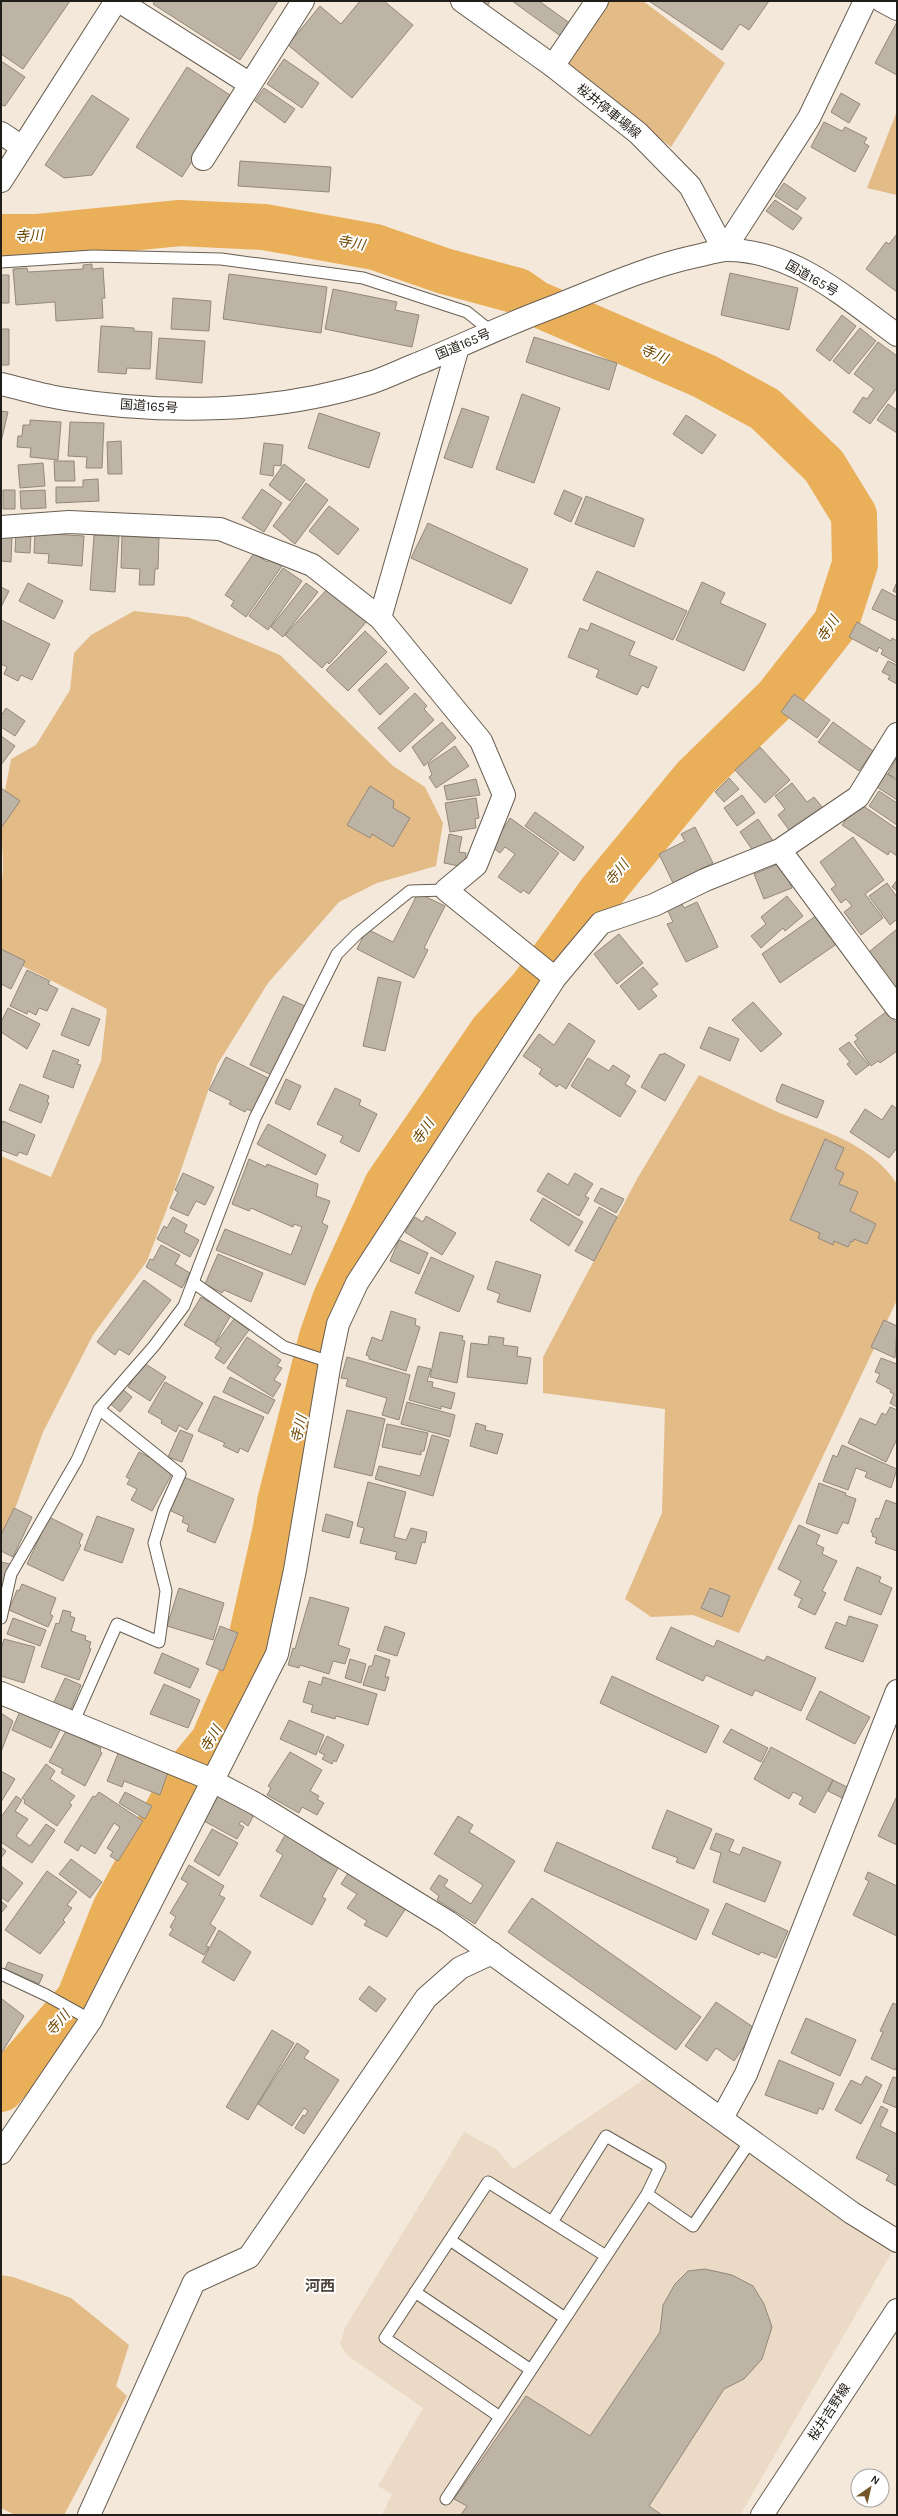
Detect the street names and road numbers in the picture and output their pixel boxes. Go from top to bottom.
street label: 桜井停車場線 [574,81,644,141]
street label: 国道165号 [783,257,841,299]
street label: 国道165号 [433,326,493,362]
street label: 国道165号 [120,396,178,416]
street label: 桜井吉野線 [805,2381,853,2443]

